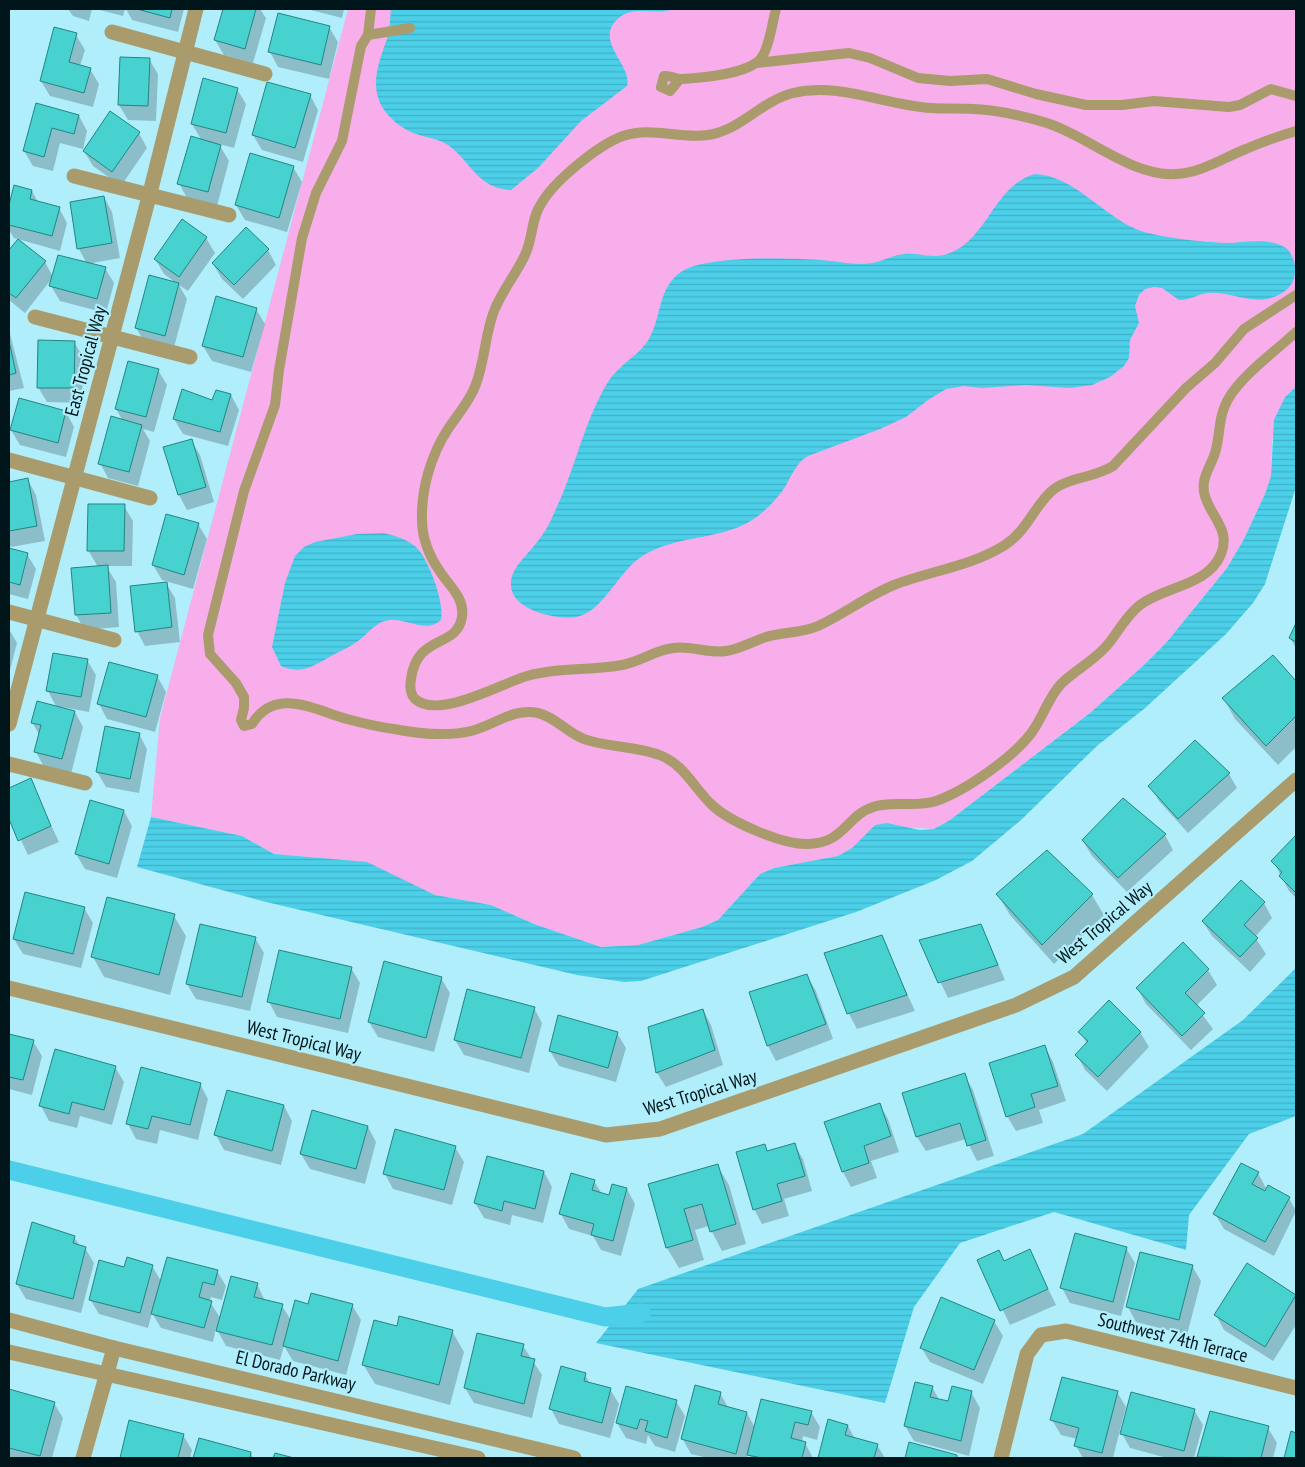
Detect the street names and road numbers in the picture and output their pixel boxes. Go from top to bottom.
street label: East Tropical Way [59,302,111,419]
street label: West Tropical Way [1051,875,1157,969]
street label: West Tropical Way [244,1014,365,1066]
street label: West Tropical Way [640,1063,760,1121]
street label: Southwest 74th Terrace [1096,1307,1251,1367]
street label: El Dorado Parkway [234,1345,359,1396]

